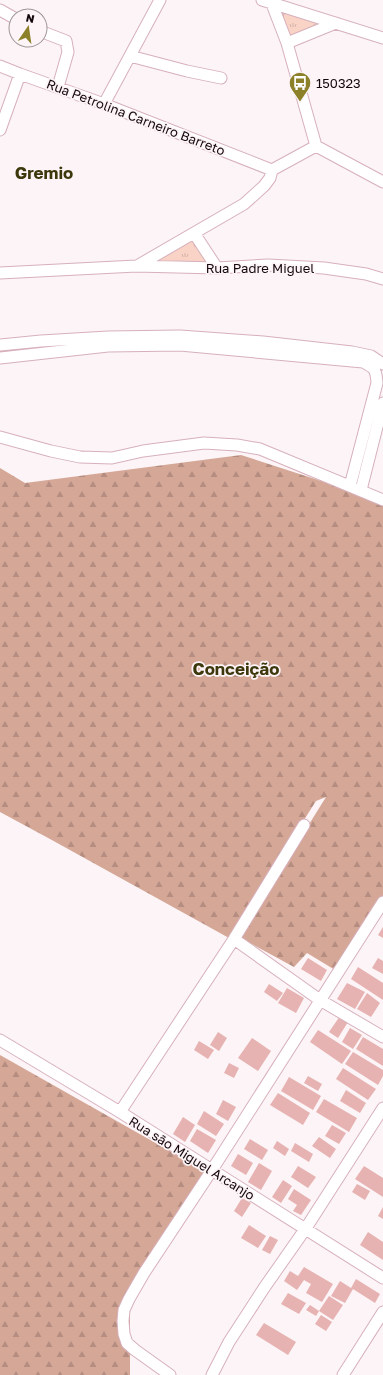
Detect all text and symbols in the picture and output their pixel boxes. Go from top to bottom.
north arrow [8,8,48,48]
text: N [25,10,36,25]
bus stop icon: 150323 [287,70,313,103]
street label: Rua Petrolina Carneiro Barreto [44,75,228,159]
place label: 150323 [316,75,361,91]
district label: Gremio [15,162,73,183]
street label: Rua Padre Miguel [206,260,314,276]
district label: Conceição [193,658,279,679]
street label: Rua são Miguel Arcanjo [126,1113,258,1203]

